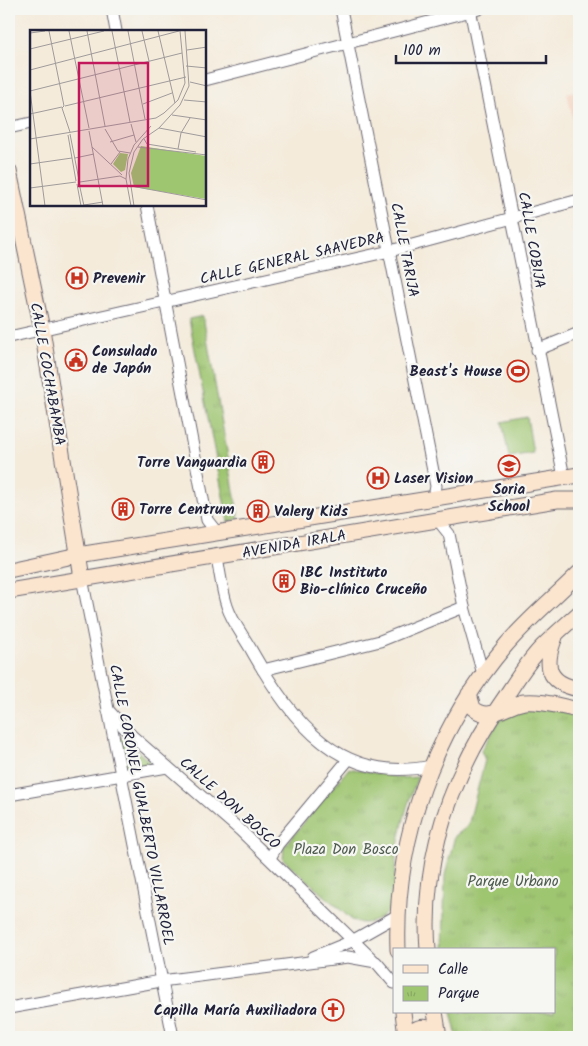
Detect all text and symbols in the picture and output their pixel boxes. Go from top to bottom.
inset map [30,30,206,206]
scale bar [396,32,546,64]
text: 100 m [403,39,441,63]
street label: CALLE COBIJA [511,190,551,290]
street label: CALLE TARIJA [383,201,425,300]
street label: CALLE GENERAL SAAVEDRA [198,226,387,292]
hospital icon: Prevenir [65,266,89,290]
place label: Prevenir [93,267,146,291]
street label: CALLE COCHABAMBA [23,301,71,448]
place label: Consulado de Japón [92,340,157,381]
public building icon: Consulado de Japón [64,348,88,372]
sports icon: Beast's House [506,359,530,383]
place label: Beast's House [410,360,503,384]
building icon: Torre Vanguardia [251,450,275,474]
place label: Torre Vanguardia [137,451,247,475]
school or university icon: Soria School [497,454,521,478]
hospital icon: Laser Vision [366,466,390,490]
place label: Laser Vision [394,467,473,491]
place label: Soria School [488,478,530,519]
building icon: Torre Centrum [111,497,135,521]
place label: Torre Centrum [139,498,235,522]
building icon: Valery Kids [246,499,270,523]
place label: Valery Kids [274,500,348,524]
street label: AVENIDA IRALA [240,524,348,566]
place label: IBC Instituto Bio-clínico Cruceño [300,561,427,602]
building icon: IBC Instituto Bio-clínico Cruceño [272,569,296,593]
street label: CALLE CORONEL GUALBERTO VILLARROEL [102,662,180,948]
street label: CALLE DON BOSCO [173,752,285,856]
park label: Plaza Don Bosco [293,838,399,862]
park label: Parque Urbano [468,870,559,894]
legend [393,948,556,1014]
text: Calle [438,958,468,982]
text: Parque [438,982,479,1006]
church icon: Capilla María Auxiliadora [321,998,345,1022]
place label: Capilla María Auxiliadora [154,999,317,1023]

